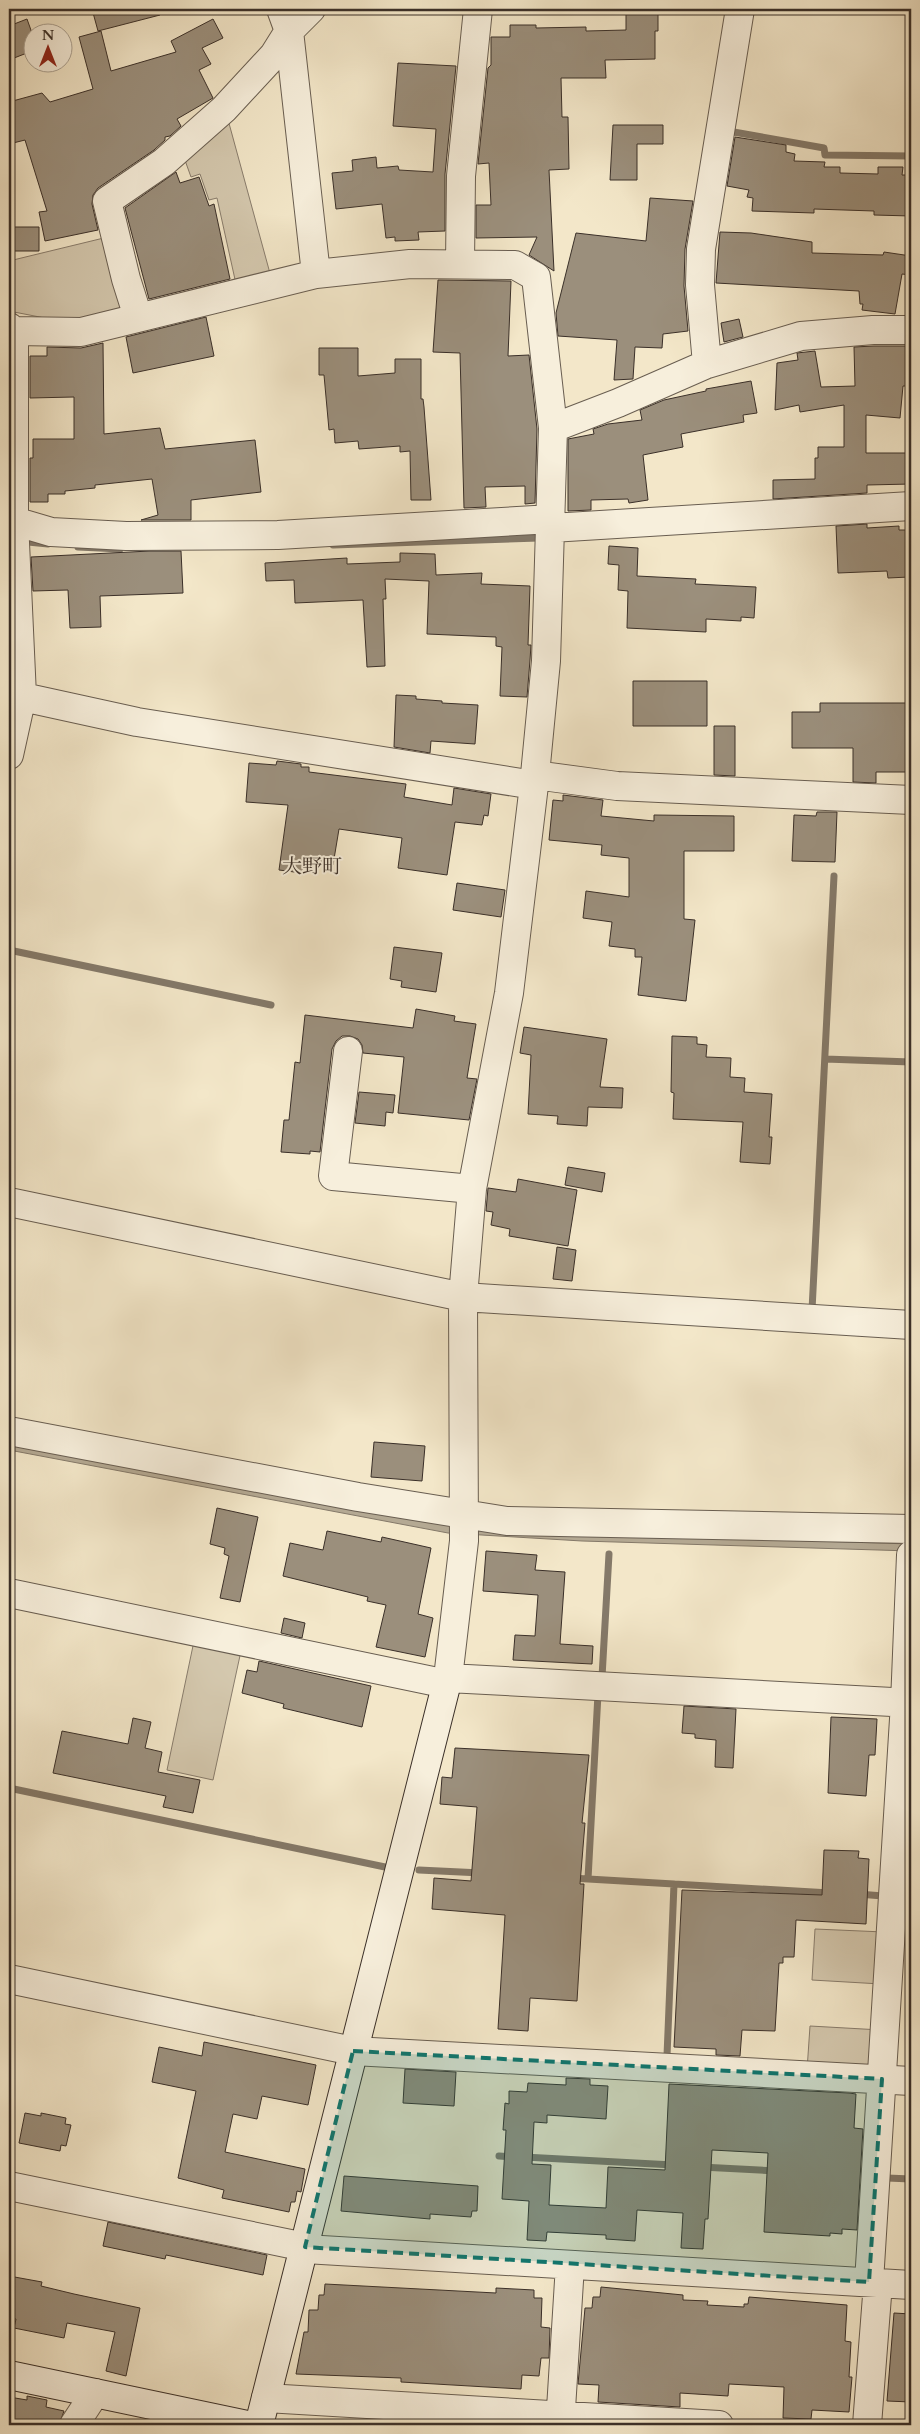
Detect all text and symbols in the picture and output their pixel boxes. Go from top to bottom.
north arrow [22,22,72,72]
text: N [42,26,54,45]
district label: 大野町 [282,853,342,880]

